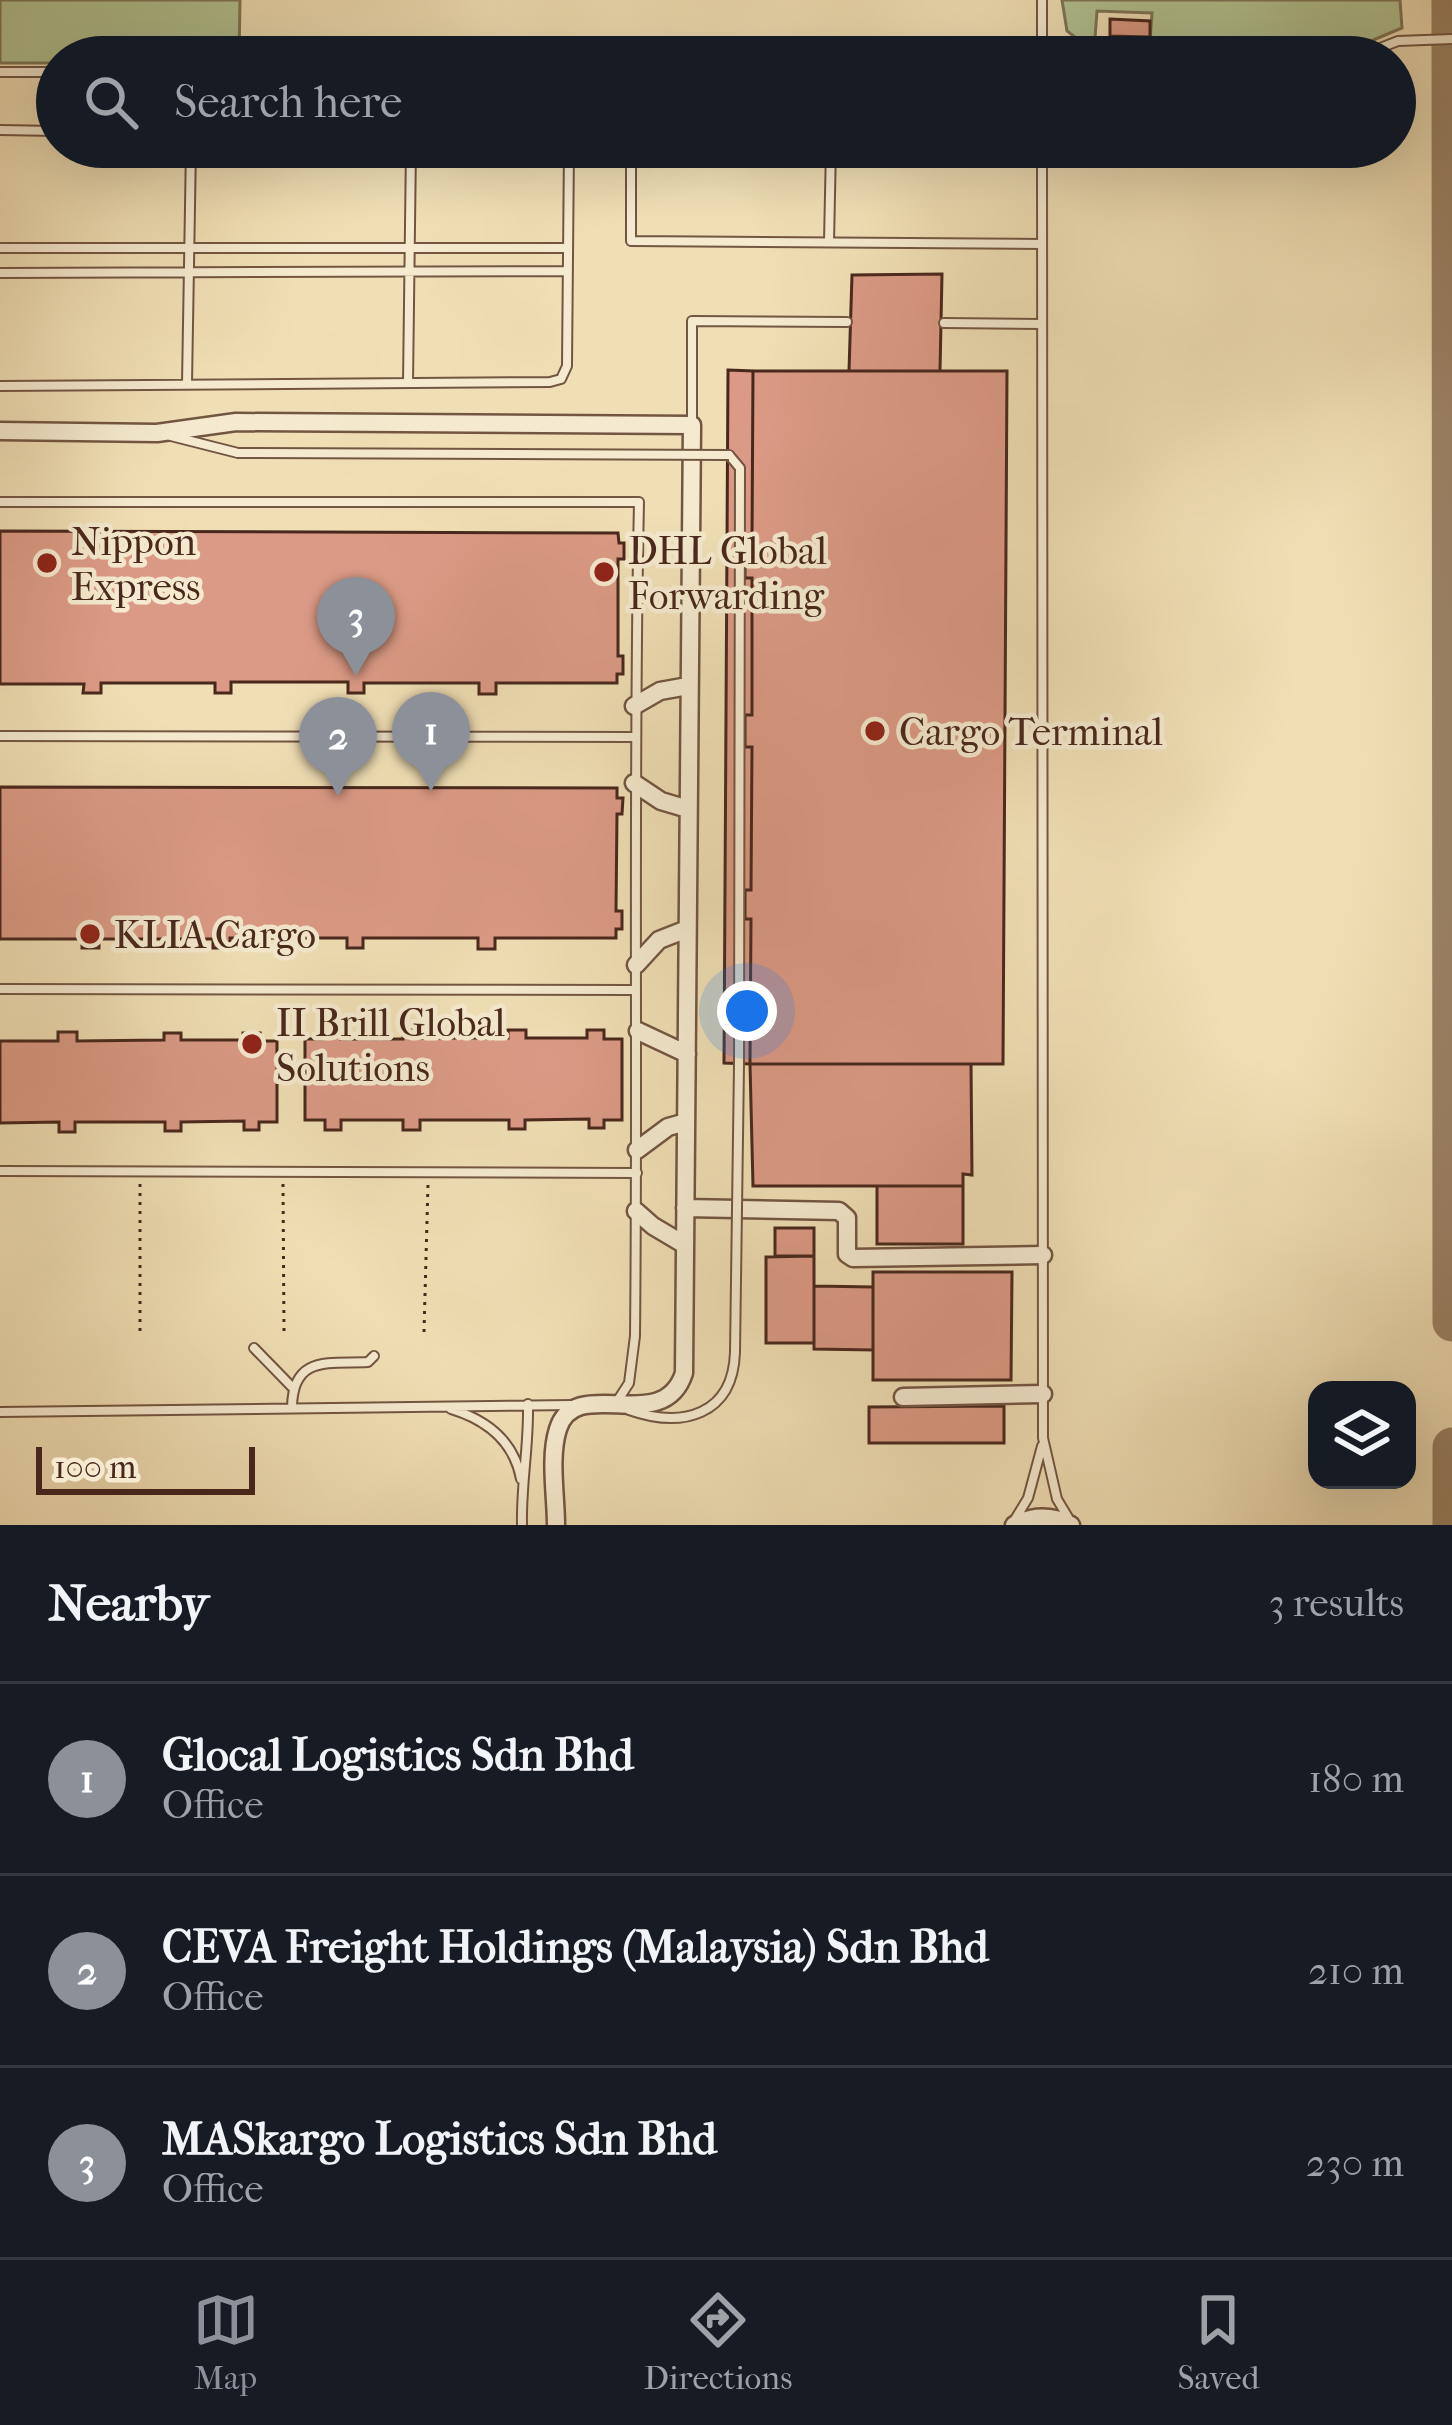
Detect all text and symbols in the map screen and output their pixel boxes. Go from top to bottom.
search box [36,36,1416,168]
icon: search [78,69,144,135]
text: Search here [174,76,402,129]
place label: Nippon Express [71,519,201,610]
place label: DHL Global Forwarding [628,528,827,619]
marker: Nippon Express [34,550,60,576]
marker: DHL Global Forwarding [591,559,617,585]
pin: 3 [317,577,395,676]
pin: 1 [392,692,470,791]
pin: 2 [299,697,377,796]
place label: Cargo Terminal [899,709,1163,755]
marker: Cargo Terminal [862,718,888,744]
place label: KLIA Cargo [114,912,316,958]
marker: KLIA Cargo [77,921,103,947]
your location [717,981,777,1041]
place label: II Brill Global Solutions [276,1000,505,1091]
marker: II Brill Global Solutions [239,1031,265,1057]
map controls [1308,1381,1416,1489]
button: layers [1308,1381,1416,1489]
scale bar [36,1441,255,1494]
text: 100 m [54,1448,137,1487]
text: Nearby [48,1573,209,1633]
text: 3 results [1269,1580,1404,1626]
text: Glocal Logistics Sdn Bhd [162,1729,633,1782]
text: 1 [80,1756,94,1802]
text: 180 m [1308,1756,1404,1802]
text: Office [162,1782,263,1828]
text: CEVA Freight Holdings (Malaysia) Sdn Bhd [162,1921,989,1974]
text: 2 [77,1948,97,1994]
text: 210 m [1308,1948,1404,1994]
text: Office [162,1974,263,2020]
text: MASkargo Logistics Sdn Bhd [162,2113,717,2166]
text: 3 [79,2140,95,2186]
text: 230 m [1306,2140,1404,2186]
text: Office [162,2166,263,2212]
tab: Map [193,2287,259,2398]
tab: Directions [644,2287,792,2398]
tab: Saved [1178,2287,1259,2398]

